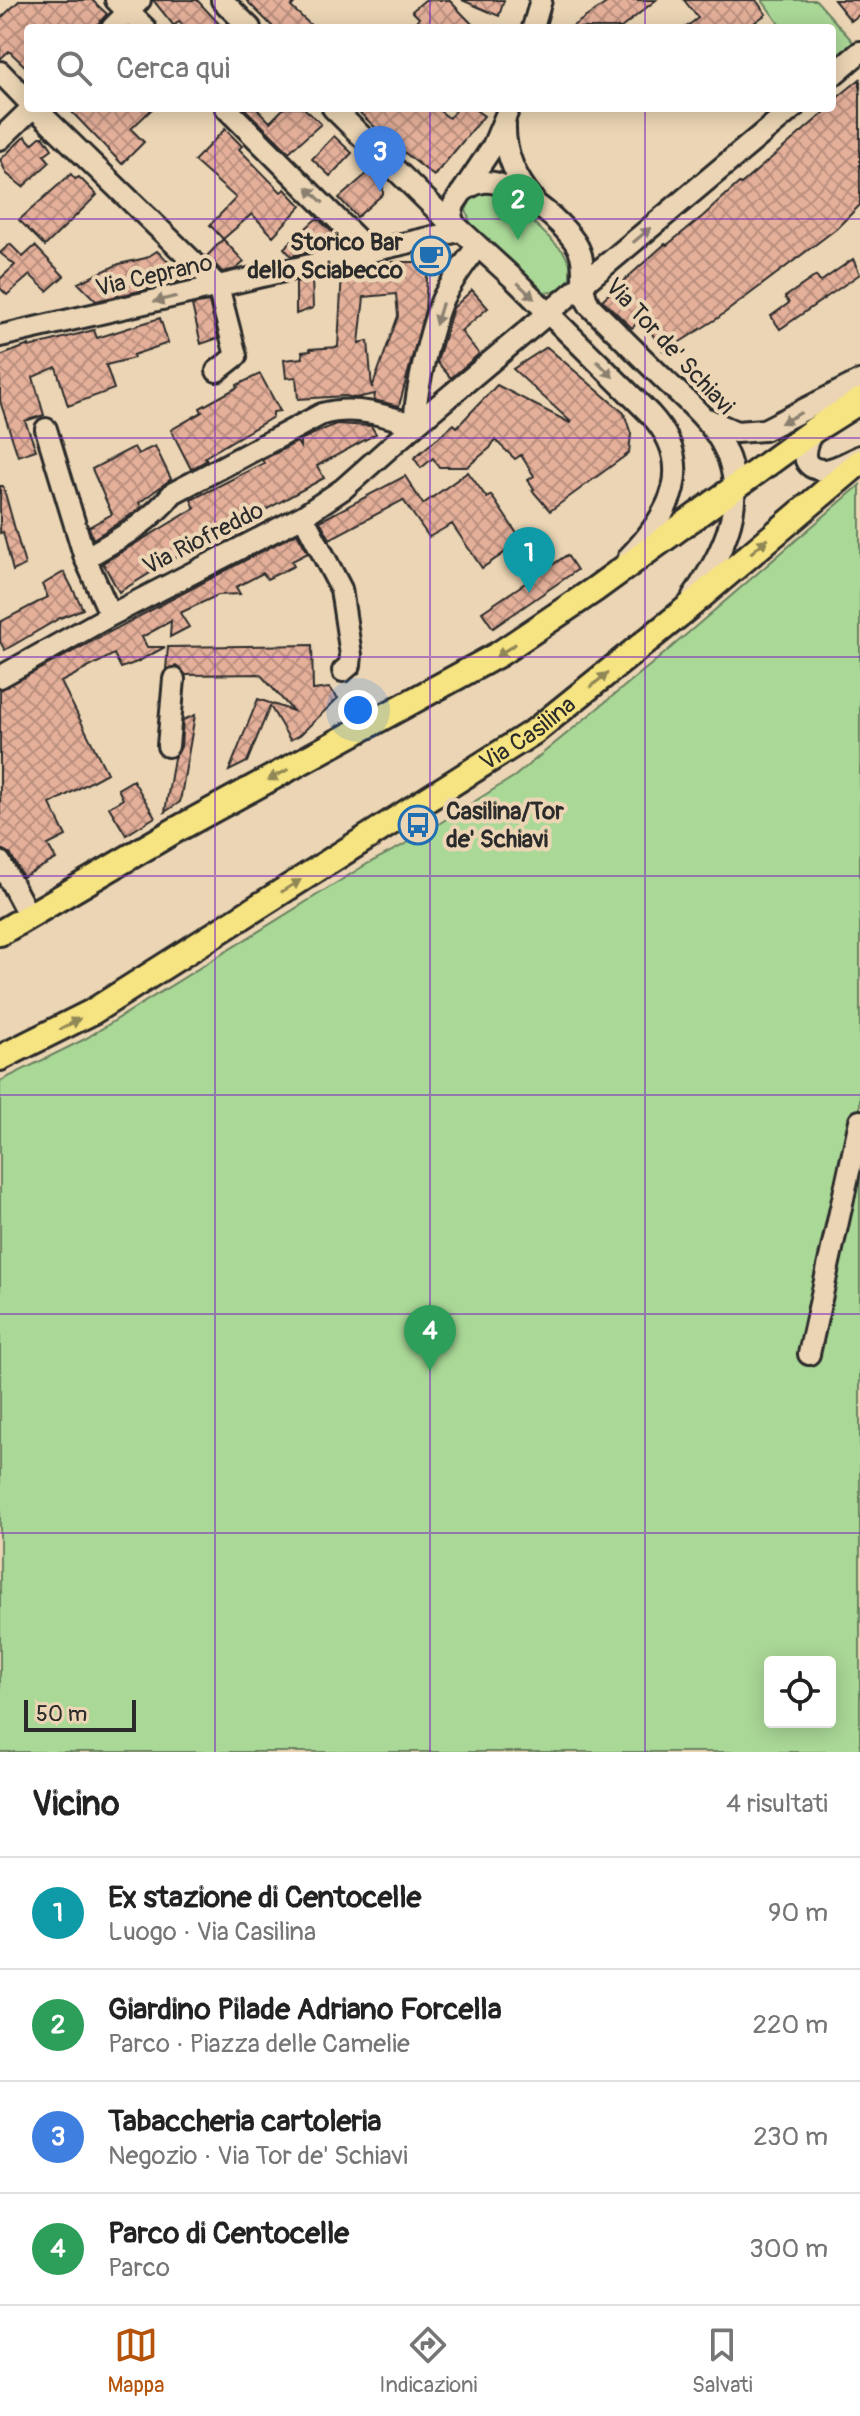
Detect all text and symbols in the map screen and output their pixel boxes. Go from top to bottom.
search box [24,24,836,112]
icon: search [52,46,96,90]
text: Cerca qui [116,50,230,87]
pin: 3 [354,126,406,192]
pin: 2 [492,174,544,240]
one-way arrow [306,186,325,205]
one-way arrow [632,227,652,244]
place label: Storico Bar dello Sciabecco [247,228,403,285]
cafe icon: Storico Bar dello Sciabecco [410,235,452,277]
street label: Via Ceprano [93,248,215,303]
street label: Via Tor de' Schiavi [599,272,740,421]
one-way arrow [516,281,535,299]
one-way arrow [152,293,177,306]
one-way arrow [432,302,445,326]
one-way arrow [596,359,614,378]
one-way arrow [780,411,803,425]
street label: Via Riofreddo [138,496,269,581]
pin: 1 [503,527,555,593]
one-way arrow [750,537,769,555]
one-way arrow [495,642,517,656]
one-way arrow [589,671,610,688]
your location [338,690,378,730]
street label: Via Casilina [475,690,582,777]
one-way arrow [267,768,290,781]
place label: Casilina/Tor de' Schiavi [446,797,564,854]
bus stop icon: Casilina/Tor de' Schiavi [397,804,439,846]
one-way arrow [280,879,301,894]
one-way arrow [59,1018,81,1032]
pin: 4 [404,1305,456,1371]
map controls [764,1656,836,1728]
button: locate [764,1656,836,1728]
scale bar [24,1696,136,1732]
text: 50 m [36,1700,87,1728]
text: Vicino [32,1783,120,1826]
text: 4 risultati [726,1788,828,1820]
text: Ex stazione di Centocelle [108,1879,421,1916]
text: 1 [53,1897,63,1929]
text: 90 m [768,1897,828,1929]
text: Luogo · Via Casilina [108,1916,316,1948]
text: Giardino Pilade Adriano Forcella [108,1991,502,2028]
text: 2 [51,2009,65,2041]
text: 220 m [752,2009,828,2041]
text: Parco · Piazza delle Camelie [108,2028,410,2060]
text: Tabaccheria cartoleria [108,2103,381,2140]
text: 3 [51,2121,65,2153]
text: 230 m [753,2121,828,2153]
text: Negozio · Via Tor de' Schiavi [108,2140,408,2172]
text: Parco di Centocelle [108,2215,349,2252]
text: 4 [50,2233,66,2265]
text: 300 m [749,2233,828,2265]
text: Parco [108,2252,170,2284]
tab: Mappa [107,2323,164,2399]
tab: Indicazioni [379,2323,477,2399]
tab: Salvati [692,2323,753,2399]

